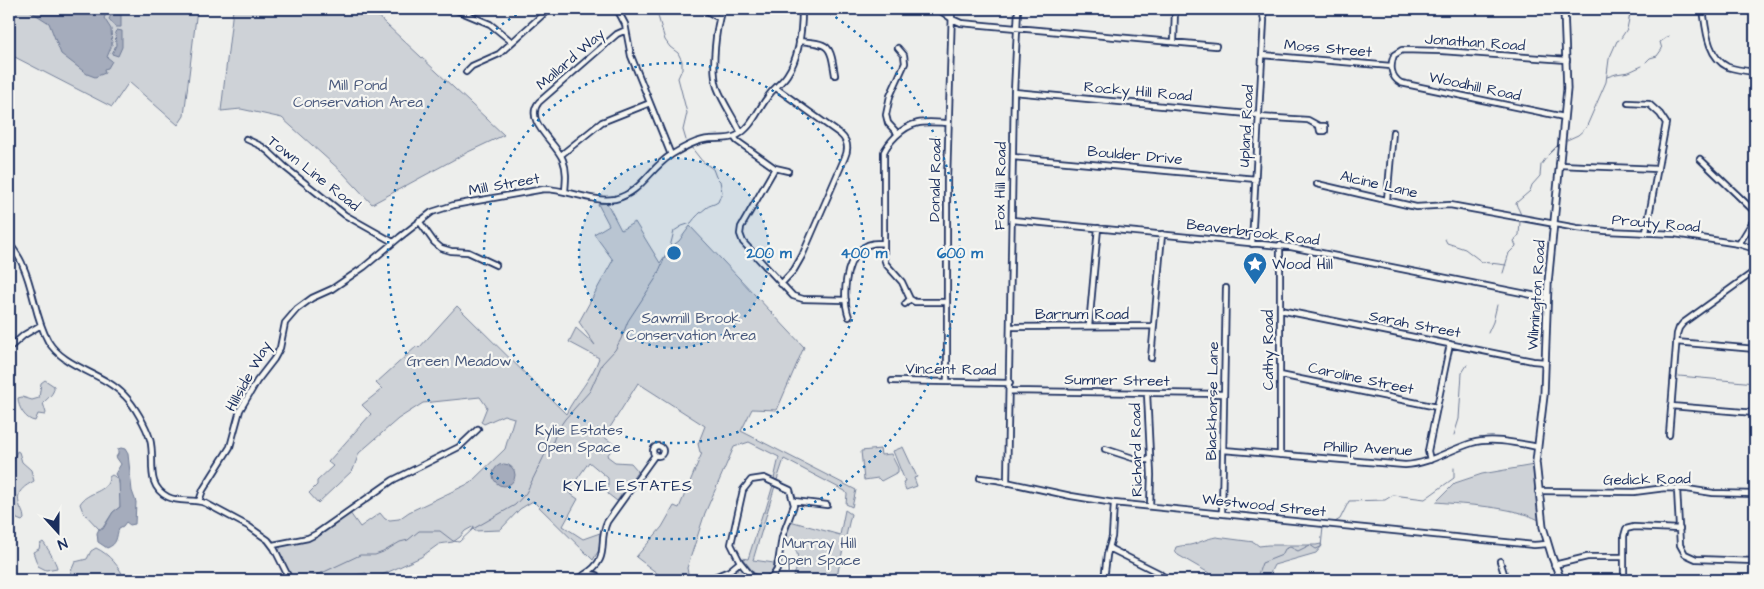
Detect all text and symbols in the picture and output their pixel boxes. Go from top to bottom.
street label: Mallard Way [532,24,610,96]
street label: Jonathan Road [1424,29,1526,57]
street label: Moss Street [1283,34,1373,63]
street label: Woodhill Road [1427,66,1523,107]
park label: Mill Pond Conservation Area [293,75,423,113]
street label: Rocky Hill Road [1083,76,1193,108]
street label: Upland Road [1234,84,1259,168]
street label: Town Line Road [263,131,365,216]
street label: Donald Road [924,138,947,222]
street label: Fox Hill Road [989,141,1012,230]
street label: Boulder Drive [1087,141,1183,170]
street label: Alcine Lane [1338,165,1420,204]
street label: Mill Street [467,168,541,201]
street label: Prouty Road [1611,209,1701,239]
street label: Beaverbrook Road [1185,214,1321,251]
street label: Wilmington Road [1522,239,1552,351]
text: 200 m [745,243,792,264]
text: 400 m [841,243,888,264]
text: 600 m [937,243,983,264]
centre of rings [665,244,683,262]
place icon: Wood Hill [1242,251,1268,285]
place label: Wood Hill [1272,254,1333,275]
street label: Barnum Road [1035,304,1129,325]
street label: Sarah Street [1367,305,1463,344]
park label: Sawmill Brook Conservation Area [626,308,756,346]
street label: Cathy Road [1258,309,1280,390]
street label: Hillside Way [220,337,277,416]
street label: Blackhorse Lane [1201,341,1224,461]
park label: Green Meadow [407,351,511,372]
street label: Caroline Street [1306,357,1416,400]
street label: Vincent Road [905,358,997,381]
street label: Sumner Street [1064,369,1170,392]
street label: Richard Road [1125,403,1148,497]
park label: Kylie Estates Open Space [535,420,623,458]
street label: Phillip Avenue [1323,436,1413,461]
street label: Gedick Road [1603,468,1691,491]
district label: KYLIE ESTATES [563,475,693,497]
street label: Westwood Street [1201,489,1327,522]
north arrow [32,506,82,556]
text: N [54,532,70,554]
park label: Murray Hill Open Space [777,533,861,571]

